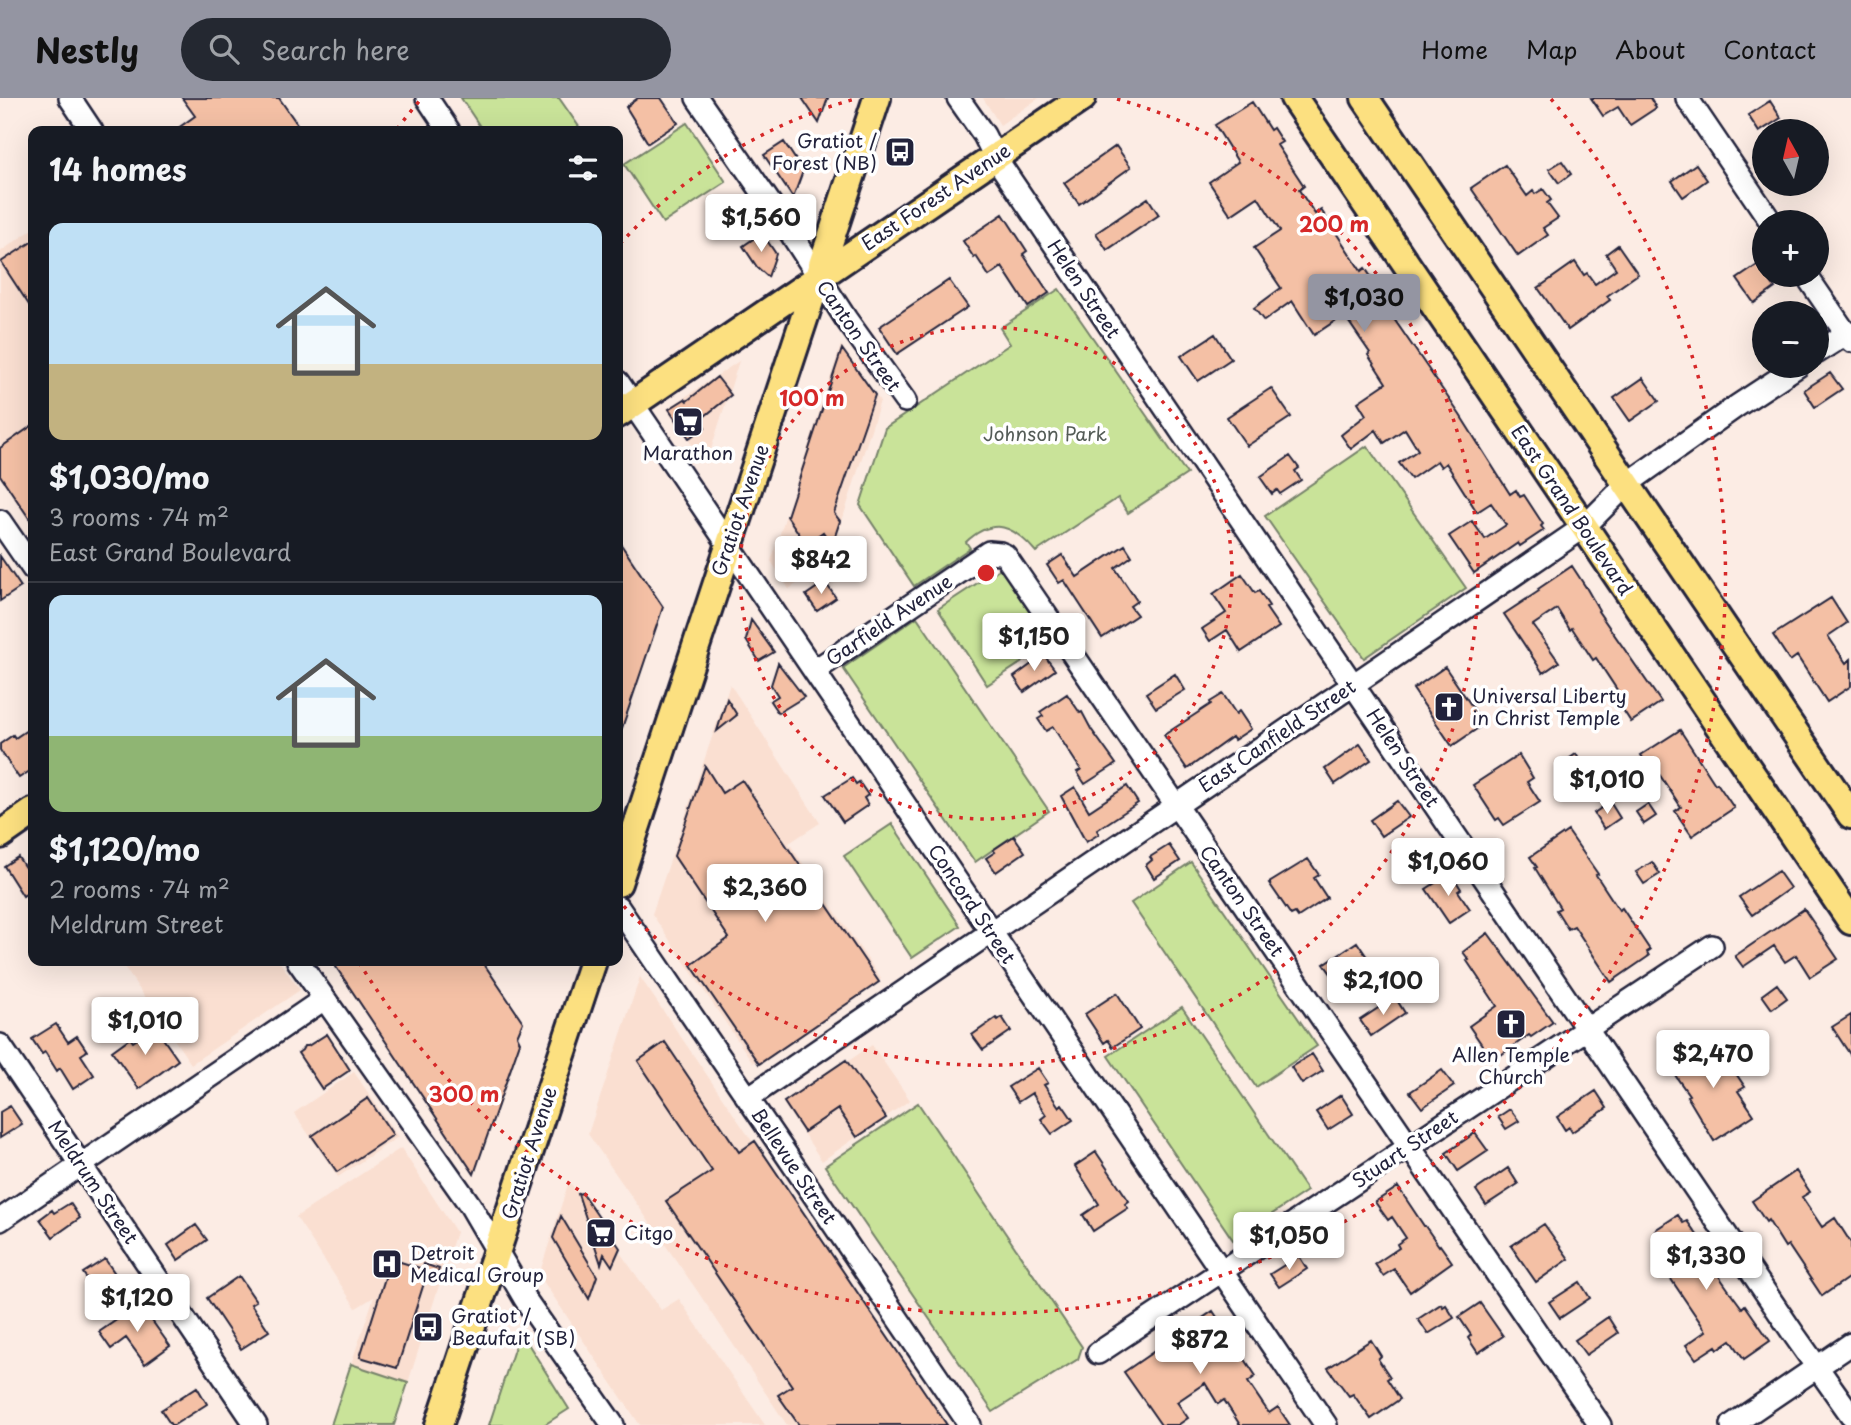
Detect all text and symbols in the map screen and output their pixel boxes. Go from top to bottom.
search box [181,18,671,81]
text: Nestly [35,24,139,74]
icon: search [205,30,243,68]
text: Search here [261,30,410,69]
text: Home [1421,31,1488,67]
text: Map [1526,31,1577,67]
text: About [1615,31,1685,67]
text: Contact [1723,31,1816,67]
north arrow [1752,119,1829,196]
map controls [1752,119,1829,378]
place label: Gratiot / Forest (NB) [772,126,877,176]
bus stop icon: Gratiot / Forest (NB) [883,135,917,169]
street label: East Forest Avenue [855,136,1016,257]
text: 14 homes [49,146,187,191]
icon: filters [564,149,602,187]
pin: $1,560 [704,194,818,254]
text: $1,560 [721,199,801,234]
text: 200 m [1299,207,1369,239]
button: + [1752,210,1829,287]
street label: Helen Street [1041,234,1128,344]
icon: home [263,268,389,394]
street label: Canton Street [811,274,909,397]
pin: $1,030 [1307,274,1421,334]
text: $1,030 [1324,279,1404,314]
button: − [1752,301,1829,378]
text: 100 m [779,381,845,413]
supermarket icon: Marathon [671,405,705,439]
park label: Johnson Park [983,419,1108,447]
street label: East Grand Boulevard [1505,419,1641,600]
place label: Marathon [643,438,733,466]
street label: Gratiot Avenue [703,440,775,579]
text: $1,030/mo [49,454,210,499]
text: 3 rooms · 74 m² [49,499,229,534]
text: East Grand Boulevard [49,534,291,569]
pin: $842 [780,536,862,596]
text: $842 [791,541,851,576]
centre of rings [974,561,998,585]
street label: Garfield Avenue [820,567,957,672]
pin: $1,150 [977,614,1091,673]
text: $1,150 [998,618,1070,653]
icon: home [263,640,389,766]
street label: East Canfield Street [1192,672,1361,798]
place label: Universal Liberty in Christ Temple [1472,681,1627,731]
church icon: Universal Liberty in Christ Temple [1432,690,1466,724]
street label: Helen Street [1360,703,1447,813]
pin: $1,010 [1550,756,1664,816]
text: $1,010 [1569,761,1645,796]
text: $1,120/mo [49,826,200,871]
street label: Concord Street [922,838,1023,969]
pin: $1,060 [1391,838,1505,898]
street label: Canton Street [1194,839,1292,962]
text: $1,060 [1407,843,1489,878]
pin: $2,360 [708,864,822,924]
text: $2,360 [723,869,807,904]
text: 2 rooms · 74 m² [49,871,230,906]
text: Meldrum Street [49,906,223,941]
pin: $2,100 [1326,958,1440,1017]
text: $2,100 [1343,962,1423,997]
pin: $1,010 [88,998,202,1057]
text: $1,010 [107,1002,183,1037]
church icon: Allen Temple Church [1494,1007,1528,1041]
pin: $2,470 [1656,1030,1770,1090]
text: $2,470 [1672,1035,1754,1070]
place label: Allen Temple Church [1452,1040,1570,1090]
text: 300 m [429,1077,499,1109]
street label: Gratiot Avenue [493,1083,563,1223]
street label: Bellevue Street [745,1101,844,1230]
street label: Stuart Street [1346,1102,1463,1194]
street label: Meldrum Street [42,1114,146,1249]
pin: $1,050 [1232,1212,1346,1272]
supermarket icon: Citgo [584,1216,618,1250]
text: $1,050 [1249,1217,1329,1252]
place label: Citgo [624,1218,673,1246]
pin: $1,330 [1649,1232,1763,1292]
text: $1,330 [1666,1237,1746,1272]
place label: Detroit Medical Group [410,1238,544,1288]
hospital icon: Detroit Medical Group [370,1247,404,1281]
pin: $1,120 [80,1274,194,1334]
text: $1,120 [101,1279,173,1314]
place label: Gratiot / Beaufait (SB) [451,1301,575,1351]
bus stop icon: Gratiot / Beaufait (SB) [411,1310,445,1344]
pin: $872 [1159,1316,1241,1376]
text: $872 [1171,1321,1229,1356]

